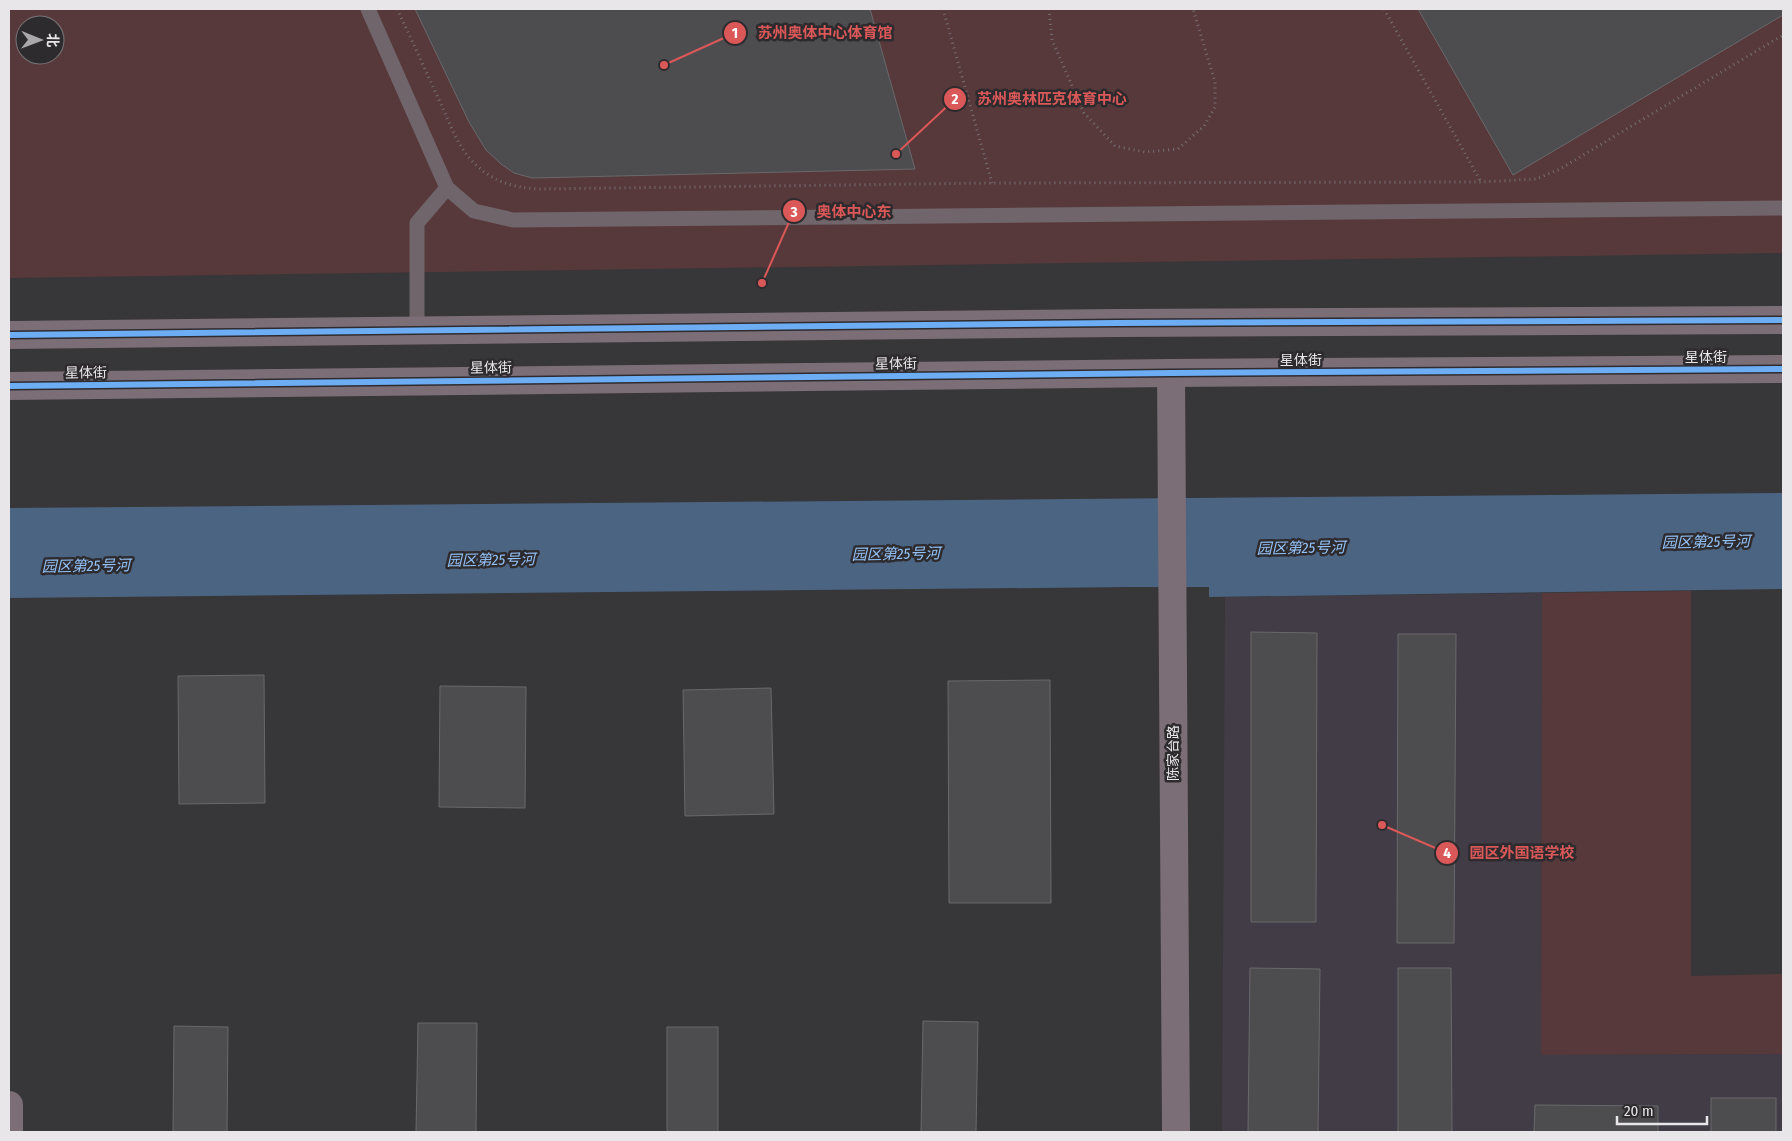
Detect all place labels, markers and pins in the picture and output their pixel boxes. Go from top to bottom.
callout: 苏州奥体中心体育馆 [722,18,902,48]
callout: 苏州奥林匹克体育中心 [942,84,1137,114]
callout: 奥体中心东 [781,196,901,226]
callout: 园区外国语学校 [1435,838,1585,868]

